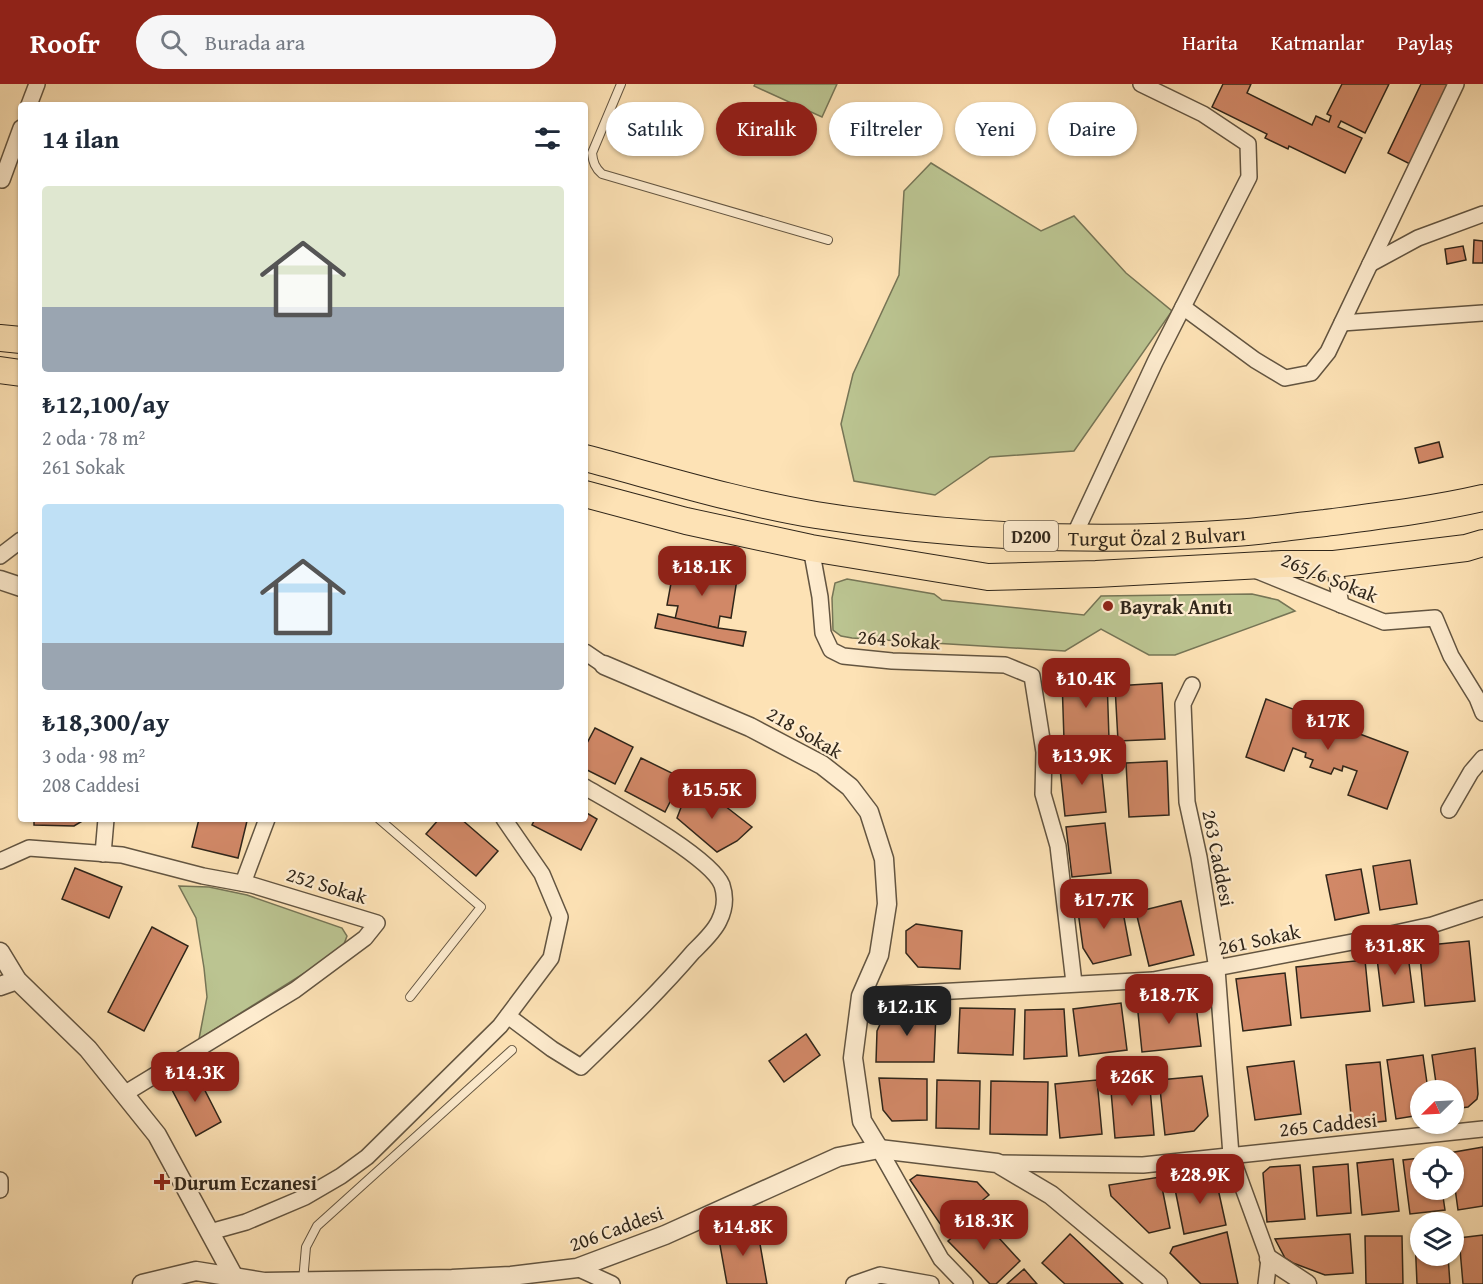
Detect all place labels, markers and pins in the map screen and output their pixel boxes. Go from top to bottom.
pin: ₺18.1K [653,546,751,597]
place label: Bayrak Anıtı [1120,592,1232,621]
marker: Bayrak Anıtı [1101,599,1115,613]
pin: ₺10.4K [1037,658,1135,709]
pin: ₺17K [1292,700,1364,751]
pin: ₺13.9K [1033,735,1131,786]
pin: ₺15.5K [663,769,761,820]
pin: ₺17.7K [1055,879,1153,930]
pin: ₺31.8K [1346,925,1444,976]
pin: ₺18.7K [1120,974,1218,1025]
pin: ₺12.1K [858,986,956,1037]
pin: ₺14.3K [146,1052,244,1103]
pin: ₺26K [1096,1056,1168,1107]
pin: ₺28.9K [1151,1154,1249,1205]
place label: Durum Eczanesi [174,1168,317,1197]
marker: Durum Eczanesi [155,1175,169,1189]
pin: ₺18.3K [935,1200,1033,1251]
pin: ₺14.8K [694,1206,792,1257]

